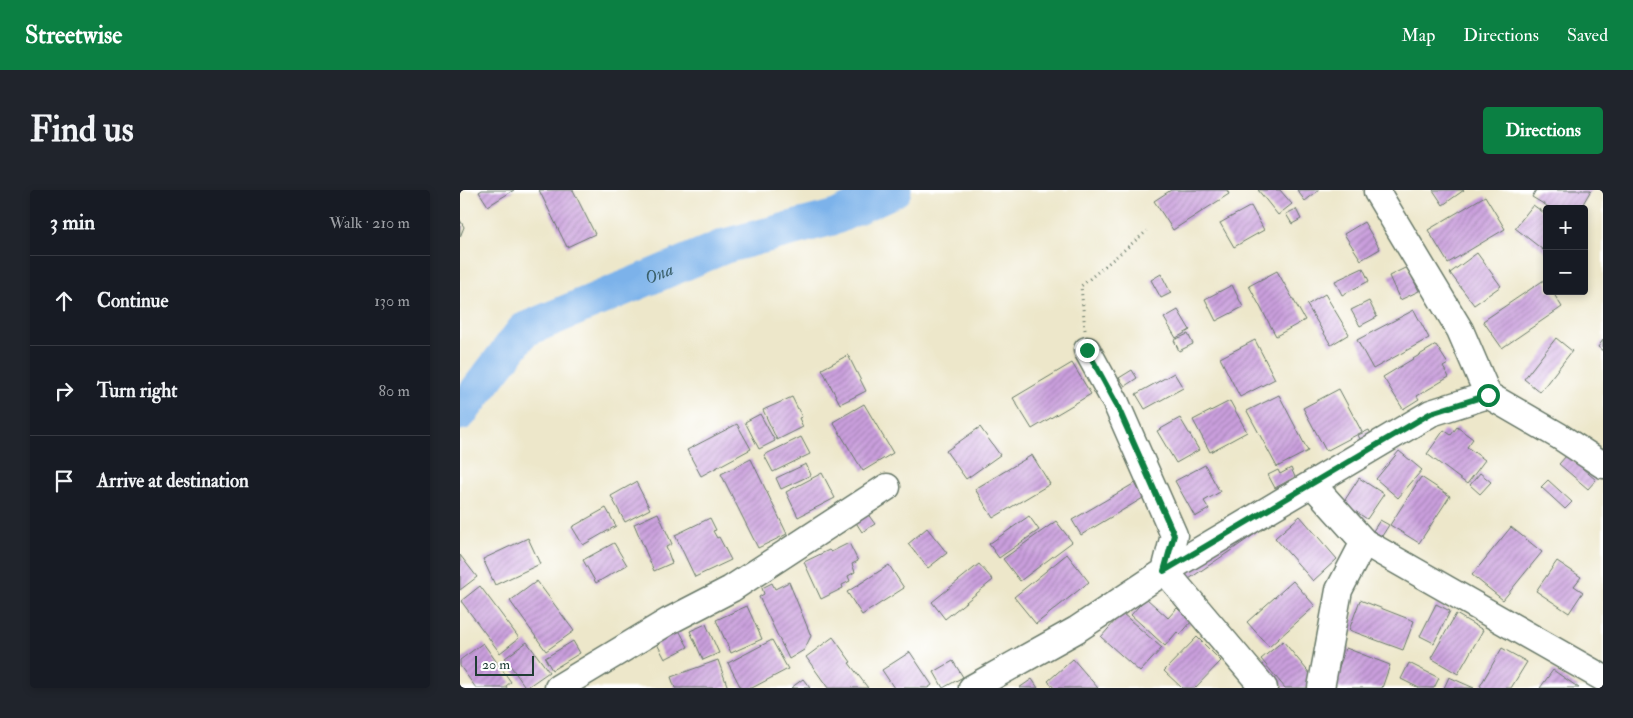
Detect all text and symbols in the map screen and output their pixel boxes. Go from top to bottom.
text: Streetwise [25,20,122,51]
text: Map [1402,24,1435,47]
text: Directions [1463,24,1539,47]
text: Saved [1567,24,1608,47]
button: Directions [1483,107,1603,154]
text: Find us [30,108,134,152]
map controls [1543,205,1588,295]
button: + [1543,205,1588,250]
text: 3 min [50,209,95,236]
text: Walk · 210 m [329,213,410,233]
button: − [1543,250,1588,295]
water label: Ona [641,257,677,290]
icon: ahead [50,287,78,315]
text: Continue [97,289,168,313]
text: 130 m [374,291,410,311]
route end [1076,339,1099,362]
icon: right [50,377,78,405]
text: Turn right [97,379,177,403]
text: 80 m [379,381,410,401]
route start [1477,384,1500,407]
icon: arrive [50,467,78,495]
text: Arrive at destination [97,469,249,493]
scale bar [475,653,534,676]
text: 20 m [482,656,510,673]

